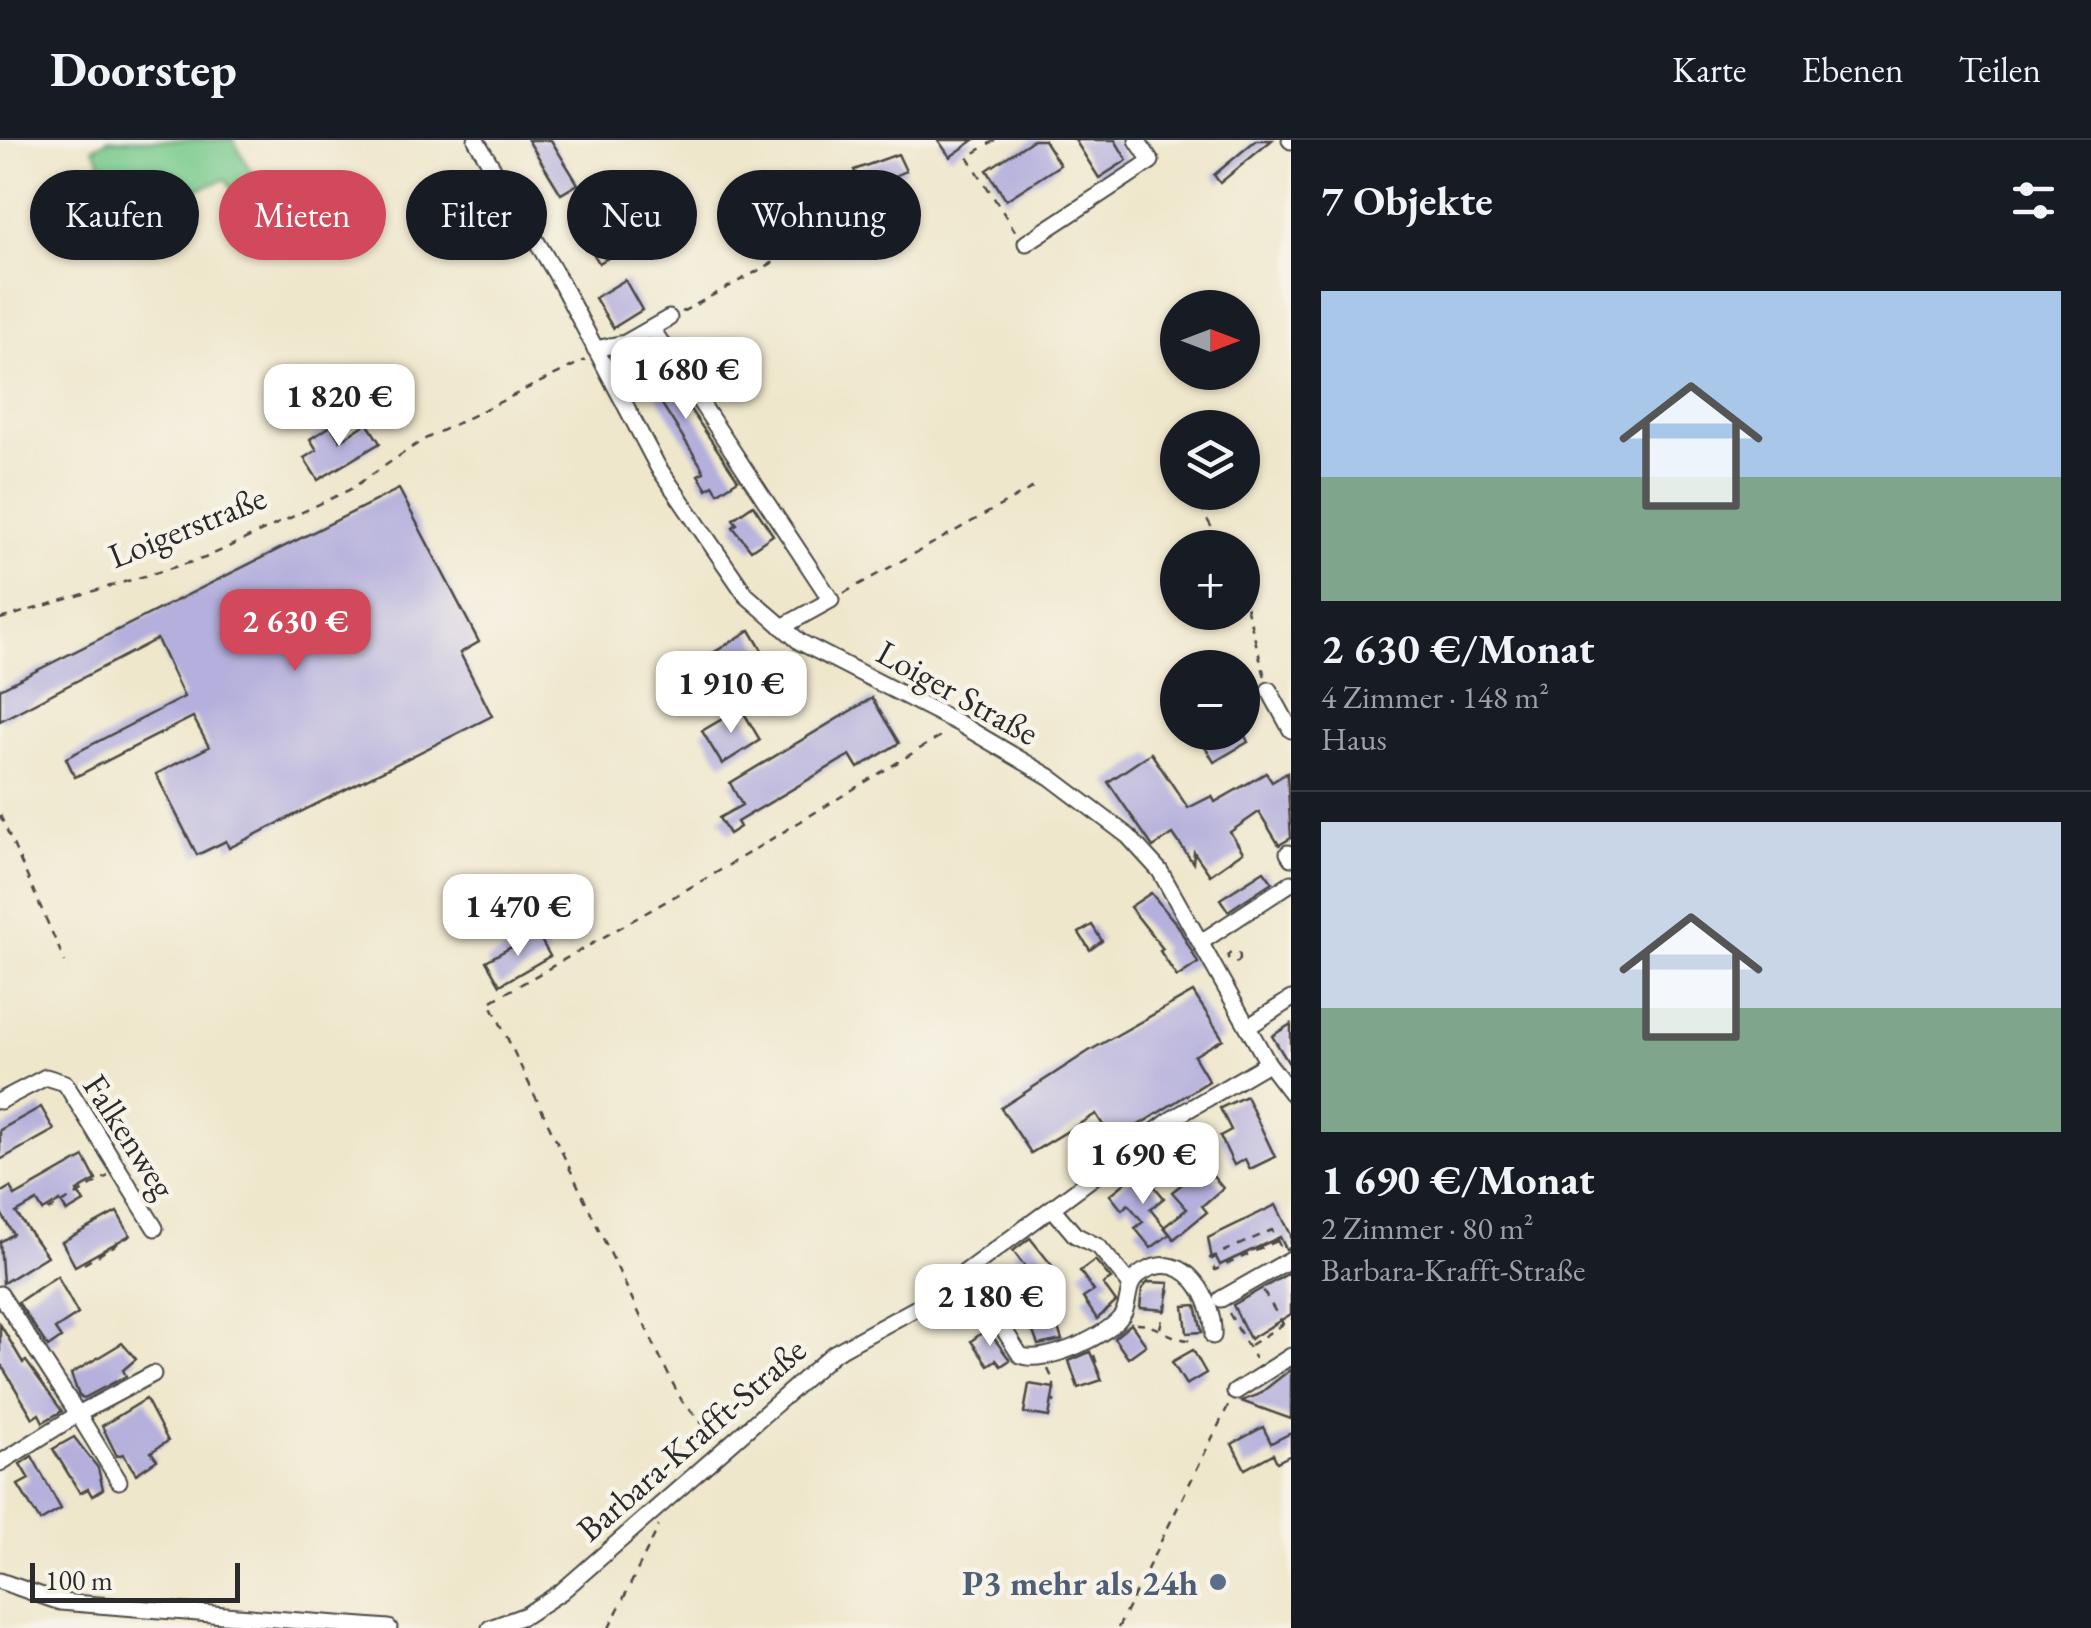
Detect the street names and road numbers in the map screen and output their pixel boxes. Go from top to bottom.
street label: Loigerstraße [102,474,272,578]
street label: Loiger Straße [869,629,1047,755]
street label: Falkenweg [73,1066,187,1207]
street label: Barbara-Krafft-Straße [567,1327,815,1551]

